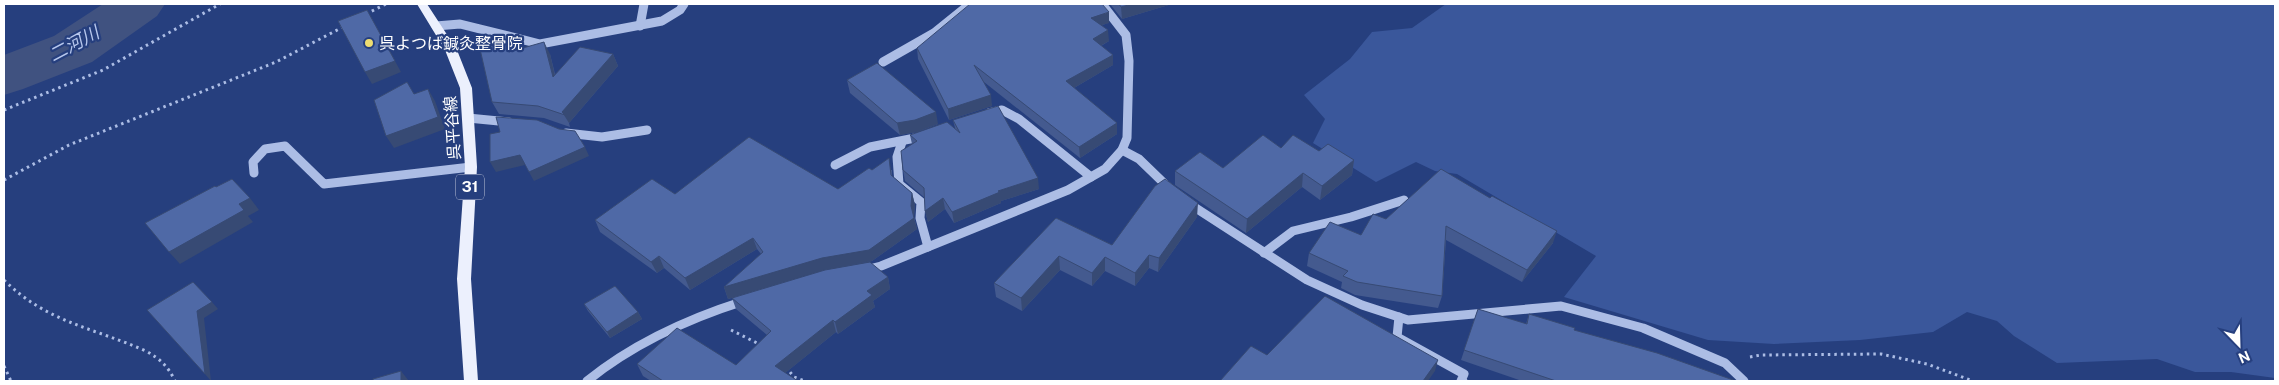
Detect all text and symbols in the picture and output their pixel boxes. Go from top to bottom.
water label: 二河川 [45,21,104,66]
place label: 呉よつば鍼灸整骨院 [379,34,523,53]
marker: 呉よつば鍼灸整骨院 [363,37,375,49]
street label: 呉平谷線 [441,95,464,161]
road number: 31 [456,174,484,200]
north arrow [2214,320,2264,370]
text: N [2236,347,2252,366]

